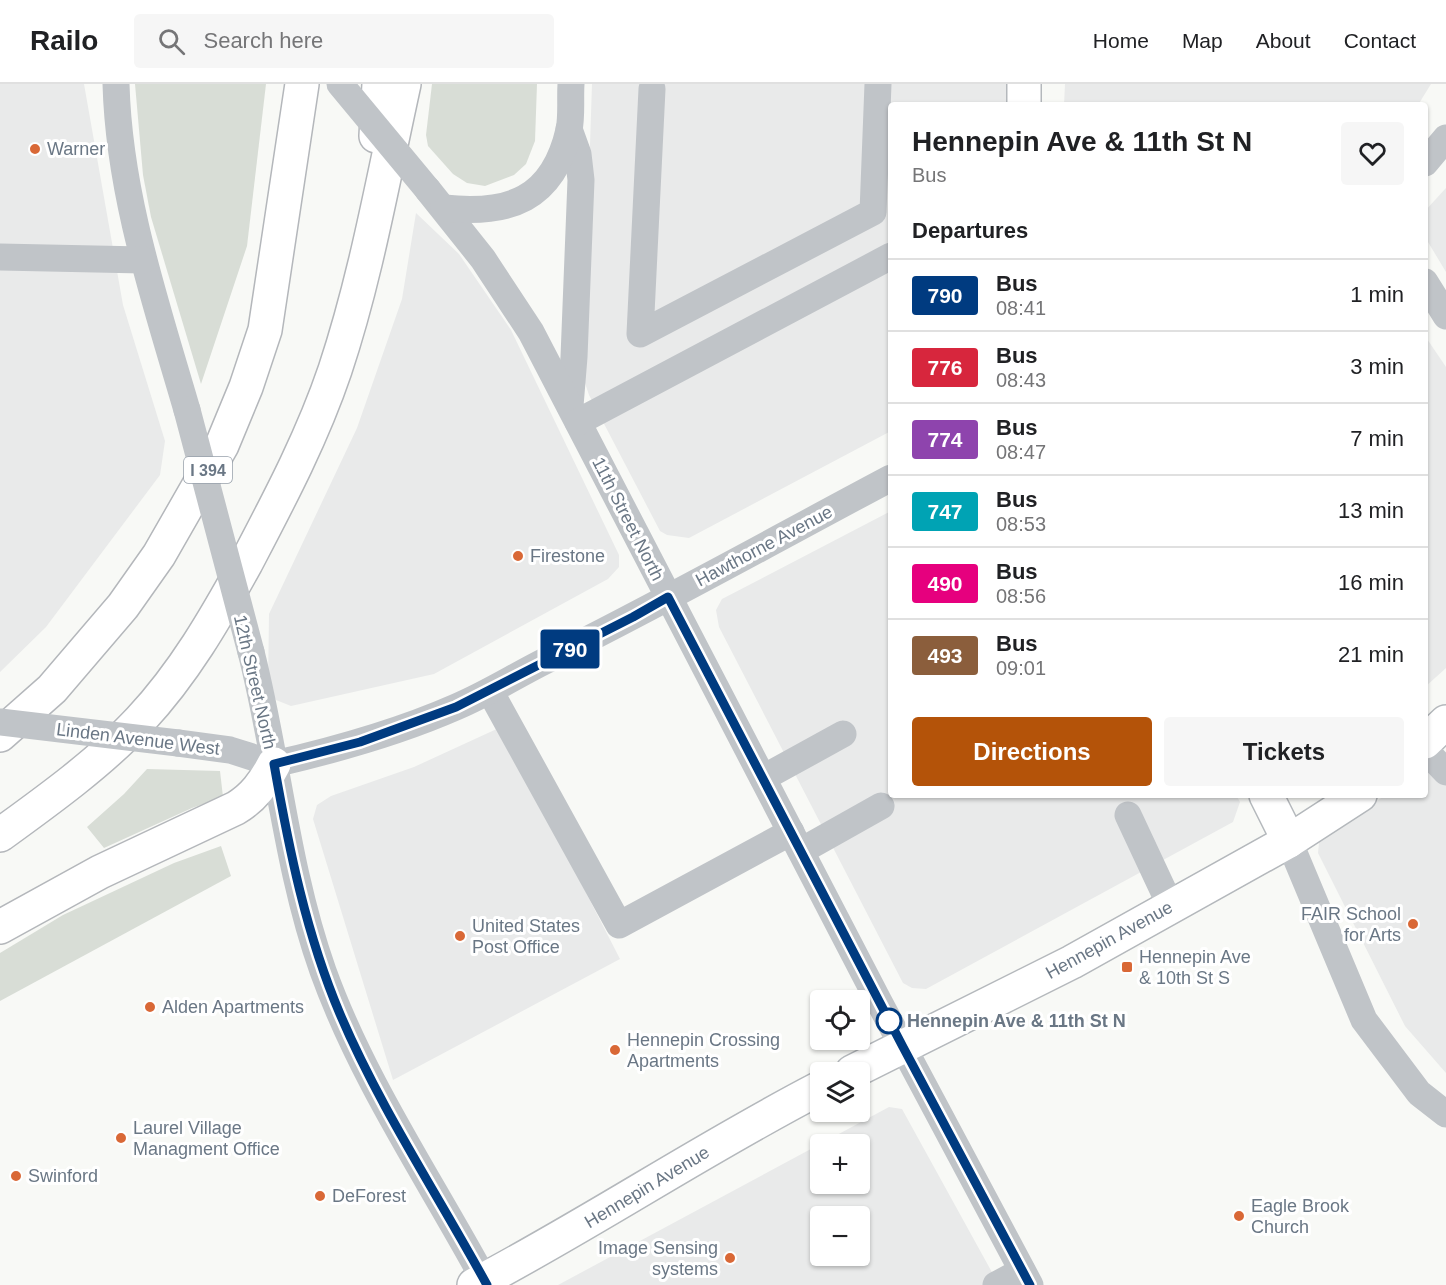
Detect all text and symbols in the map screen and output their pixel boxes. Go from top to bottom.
search box [134,14,554,68]
text: Railo [30,25,98,56]
icon: search [155,25,188,58]
text: Search here [203,28,323,53]
text: Home [1093,29,1149,52]
text: Map [1182,29,1223,52]
text: About [1256,29,1311,52]
text: Contact [1344,29,1416,52]
button: heart [1341,122,1404,185]
text: Hennepin Ave & 11th St N [912,126,1252,157]
place label: Warner [47,139,105,159]
marker: Warner [28,142,42,156]
text: Bus [912,164,946,186]
text: Departures [912,218,1028,243]
text: Bus [996,271,1038,296]
text: 1 min [1350,282,1404,307]
text: 790 [927,284,963,307]
text: 08:41 [996,297,1046,319]
text: Bus [996,343,1038,368]
text: 3 min [1350,354,1404,379]
text: 776 [927,356,963,379]
text: 08:43 [996,369,1046,391]
text: Bus [996,415,1038,440]
text: 7 min [1350,426,1404,451]
text: 774 [927,428,963,451]
text: 08:47 [996,441,1046,463]
street label: 11th Street North [588,454,668,584]
road number: I 394 [184,457,232,483]
text: Bus [996,487,1038,512]
text: 13 min [1338,498,1404,523]
text: 747 [927,500,963,523]
street label: Hawthorne Avenue [692,502,836,590]
text: 08:53 [996,513,1046,535]
place label: Firestone [530,546,605,566]
marker: Firestone [511,549,525,563]
text: Bus [996,559,1038,584]
text: 16 min [1338,570,1404,595]
text: 490 [927,572,963,595]
text: 08:56 [996,585,1046,607]
street label: 12th Street North [230,613,280,751]
line badge: 790 [536,630,604,668]
text: Bus [996,631,1038,656]
text: 790 [552,638,588,661]
text: 21 min [1338,642,1404,667]
text: 493 [927,644,963,667]
text: 09:01 [996,657,1046,679]
button: Directions [912,717,1152,786]
button: Tickets [1164,717,1404,786]
street label: Linden Avenue West [55,719,221,759]
street label: Hennepin Avenue [1042,897,1176,983]
place label: FAIR School for Arts [1301,904,1401,945]
place label: United States Post Office [472,916,580,957]
marker: FAIR School for Arts [1406,917,1420,931]
marker: United States Post Office [453,929,467,943]
place label: Hennepin Ave & 10th St S [1139,947,1251,988]
marker: Hennepin Ave & 10th St S [1120,960,1134,974]
map controls [810,990,870,1266]
button: locate [810,990,870,1050]
place label: Alden Apartments [162,997,304,1017]
marker: Alden Apartments [143,1000,157,1014]
marker: Hennepin Ave & 11th St N [876,1008,902,1034]
place label: Hennepin Ave & 11th St N [907,1011,1126,1031]
place label: Hennepin Crossing Apartments [627,1030,780,1071]
marker: Hennepin Crossing Apartments [608,1043,622,1057]
button: layers [810,1062,870,1122]
place label: Laurel Village Managment Office [133,1118,280,1159]
marker: Laurel Village Managment Office [114,1131,128,1145]
button: + [810,1134,870,1194]
street label: Hennepin Avenue [581,1142,713,1232]
place label: Swinford [28,1166,98,1186]
marker: Swinford [9,1169,23,1183]
place label: DeForest [332,1186,406,1206]
marker: DeForest [313,1189,327,1203]
place label: Eagle Brook Church [1251,1196,1350,1237]
button: − [810,1206,870,1266]
marker: Eagle Brook Church [1232,1209,1246,1223]
place label: Image Sensing systems [598,1238,718,1279]
marker: Image Sensing systems [723,1251,737,1265]

